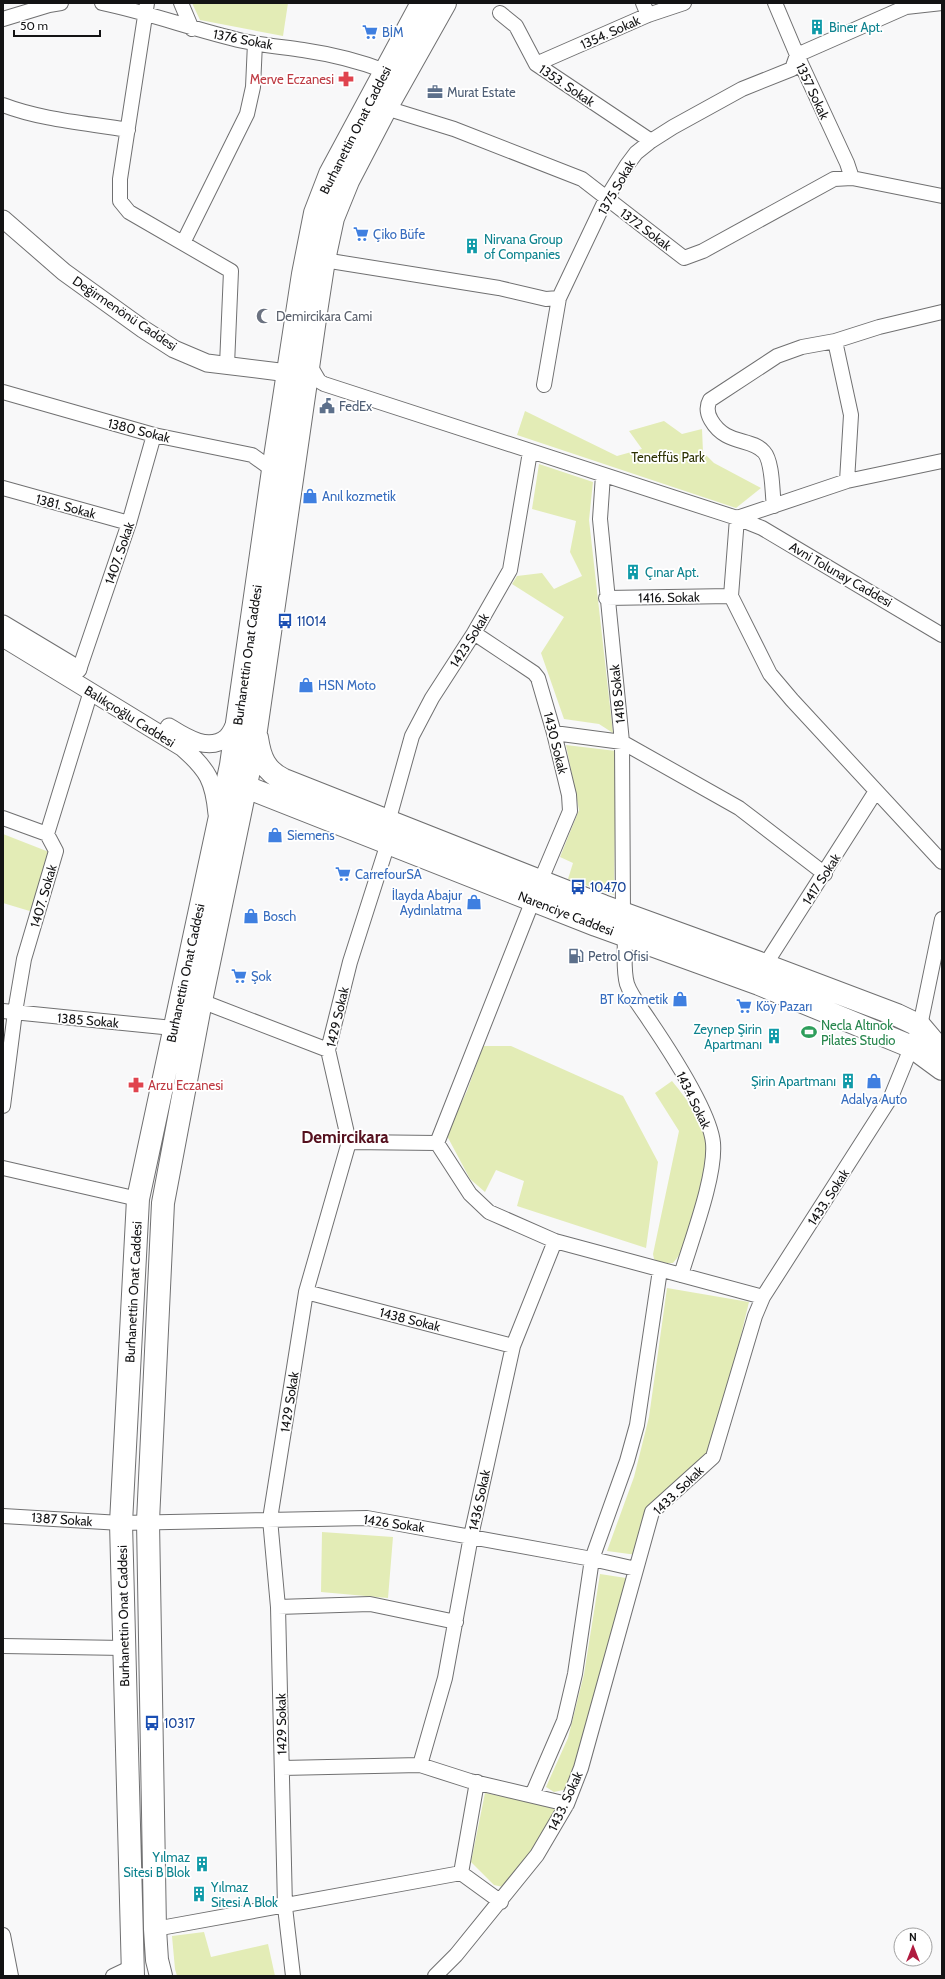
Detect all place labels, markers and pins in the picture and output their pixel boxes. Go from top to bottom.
building icon: Biner Apt. [808,18,826,36]
place label: Biner Apt. [829,19,883,35]
supermarket icon: BİM [361,23,379,41]
place label: BİM [382,24,404,40]
pharmacy icon: Merve Eczanesi [337,70,355,88]
place label: Merve Eczanesi [250,71,334,87]
office icon: Murat Estate [426,83,444,101]
place label: Murat Estate [447,84,516,100]
supermarket icon: Çiko Büfe [352,225,370,243]
place label: Çiko Büfe [373,226,425,242]
place label: Nirvana Group of Companies [484,231,563,262]
building icon: Nirvana Group of Companies [463,237,481,255]
mosque icon: Demircikara Cami [255,307,273,325]
place label: Demircikara Cami [276,308,372,324]
public building icon: FedEx [318,397,336,415]
place label: FedEx [339,398,373,414]
shop icon: Anıl kozmetik [301,487,319,505]
place label: Anıl kozmetik [322,488,396,504]
building icon: Çınar Apt. [624,563,642,581]
place label: Çınar Apt. [645,564,699,580]
bus stop icon: 11014 [276,612,294,630]
place label: 11014 [297,613,327,629]
shop icon: HSN Moto [297,676,315,694]
place label: HSN Moto [318,677,376,693]
shop icon: Siemens [266,826,284,844]
place label: Siemens [287,827,335,843]
supermarket icon: CarrefourSA [334,865,352,883]
place label: CarrefourSA [355,866,422,882]
bus stop icon: 10470 [569,878,587,896]
place label: 10470 [590,879,626,895]
place label: İlayda Abajur Aydınlatma [392,887,463,918]
shop icon: İlayda Abajur Aydınlatma [465,893,483,911]
shop icon: Bosch [242,907,260,925]
place label: Bosch [263,908,296,924]
fuel station icon: Petrol Ofisi [567,947,585,965]
place label: Petrol Ofisi [588,948,649,964]
supermarket icon: Şok [230,967,248,985]
place label: Şok [251,968,272,984]
shop icon: BT Kozmetik [671,990,689,1008]
place label: BT Kozmetik [600,991,668,1007]
supermarket icon: Köy Pazarı [735,997,753,1015]
place label: Köy Pazarı [756,998,812,1014]
place label: Necla Altınok Pilates Studio [821,1017,895,1048]
place label: Zeynep Şirin Apartmanı [694,1021,762,1052]
sports icon: Necla Altınok Pilates Studio [800,1023,818,1041]
building icon: Zeynep Şirin Apartmanı [765,1027,783,1045]
building icon: Şirin Apartmanı [839,1072,857,1090]
shop icon: Adalya Auto [865,1072,883,1090]
place label: Şirin Apartmanı [751,1073,836,1089]
pharmacy icon: Arzu Eczanesi [127,1076,145,1094]
place label: Arzu Eczanesi [148,1077,223,1093]
place label: Adalya Auto [841,1091,907,1107]
bus stop icon: 10317 [143,1714,161,1732]
place label: 10317 [164,1715,196,1731]
place label: Yılmaz Sitesi B Blok [123,1849,190,1880]
building icon: Yılmaz Sitesi B Blok [193,1855,211,1873]
place label: Yılmaz Sitesi A Blok [210,1879,278,1910]
building icon: Yılmaz Sitesi A Blok [190,1885,208,1903]

